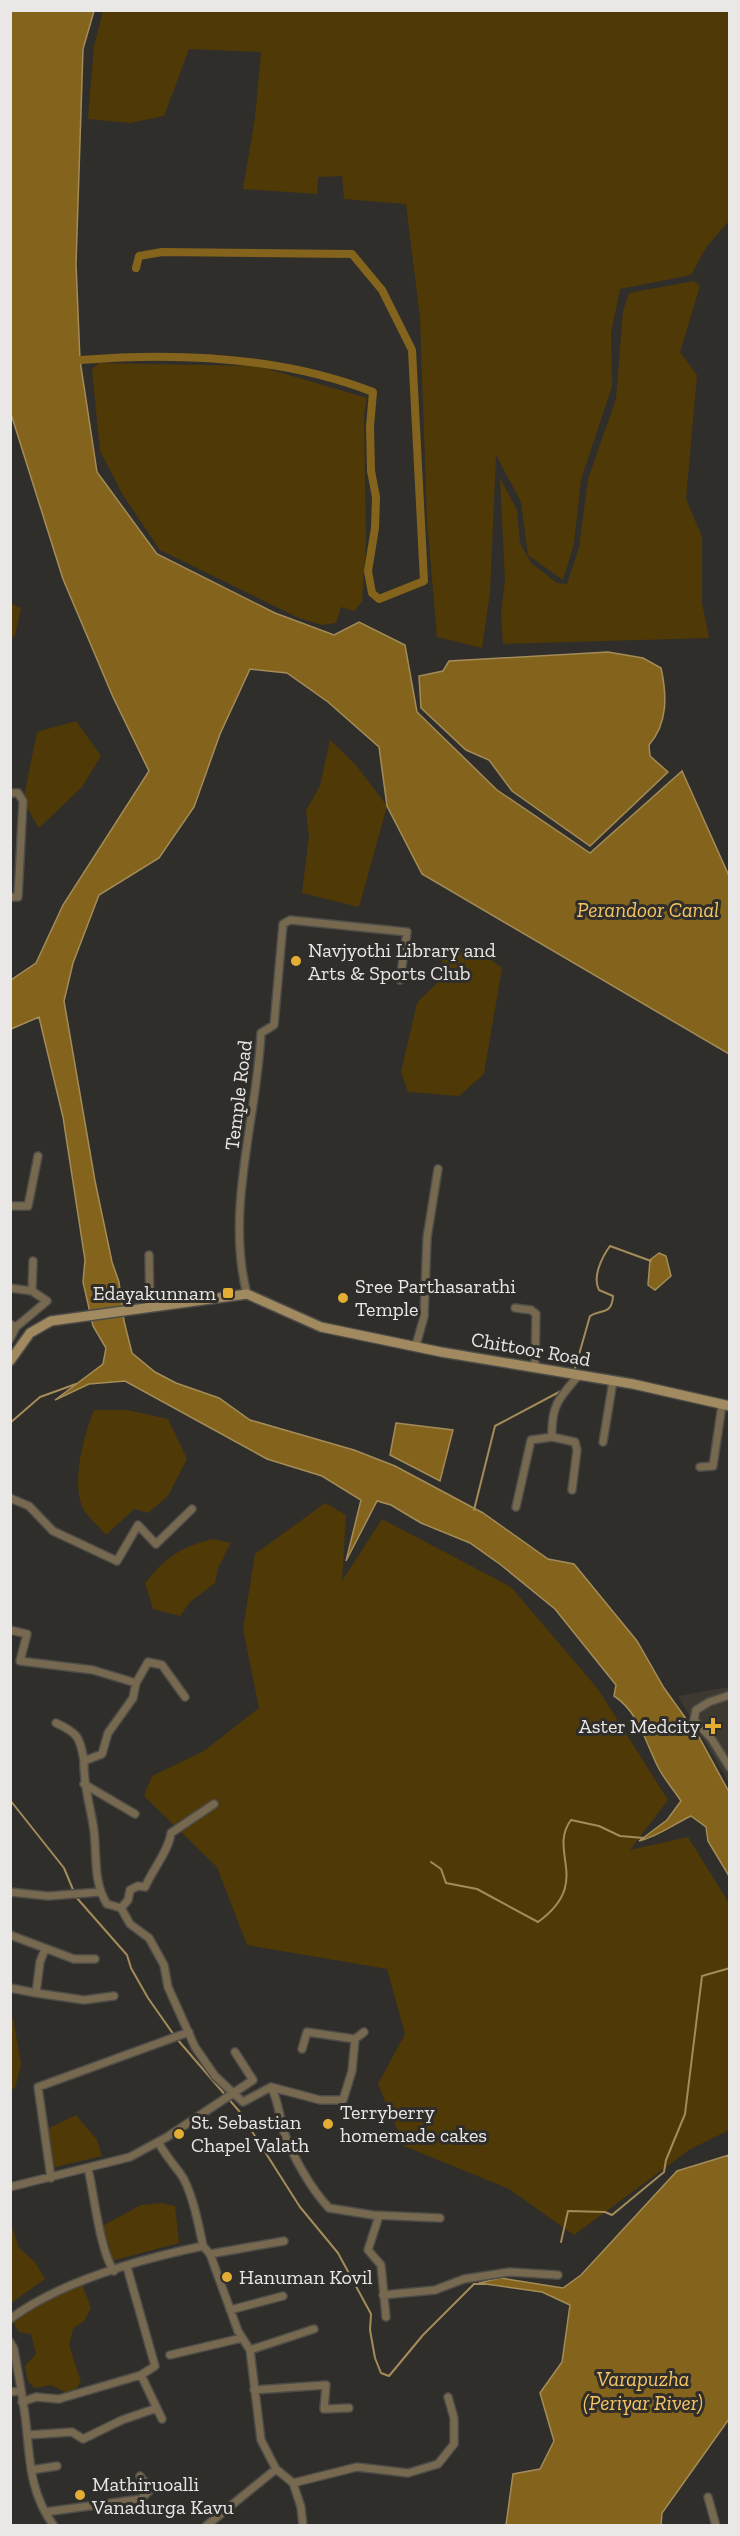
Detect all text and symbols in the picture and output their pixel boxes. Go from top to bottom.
water label: Perandoor Canal [577,897,719,922]
place label: Navjyothi Library and Arts & Sports Club [308,938,496,985]
marker: Navjyothi Library and Arts & Sports Club [289,954,303,968]
street label: Temple Road [219,1038,257,1152]
place label: Sree Parthasarathi Temple [355,1274,516,1321]
place label: Edayakunnam [93,1281,217,1305]
marker: Edayakunnam [221,1286,235,1300]
marker: Sree Parthasarathi Temple [336,1291,350,1305]
street label: Chittoor Road [469,1327,593,1371]
place label: Aster Medcity [579,1714,701,1738]
marker: Aster Medcity [704,1717,722,1735]
place label: Terryberry homemade cakes [340,2100,487,2147]
place label: St. Sebastian Chapel Valath [191,2110,310,2157]
marker: Terryberry homemade cakes [321,2117,335,2131]
marker: St. Sebastian Chapel Valath [172,2127,186,2141]
place label: Hanuman Kovil [239,2265,373,2289]
marker: Hanuman Kovil [220,2270,234,2284]
water label: Varapuzha (Periyar River) [583,2366,703,2415]
place label: Mathiruoalli Vanadurga Kavu [91,2472,234,2519]
marker: Mathiruoalli Vanadurga Kavu [73,2488,87,2502]

